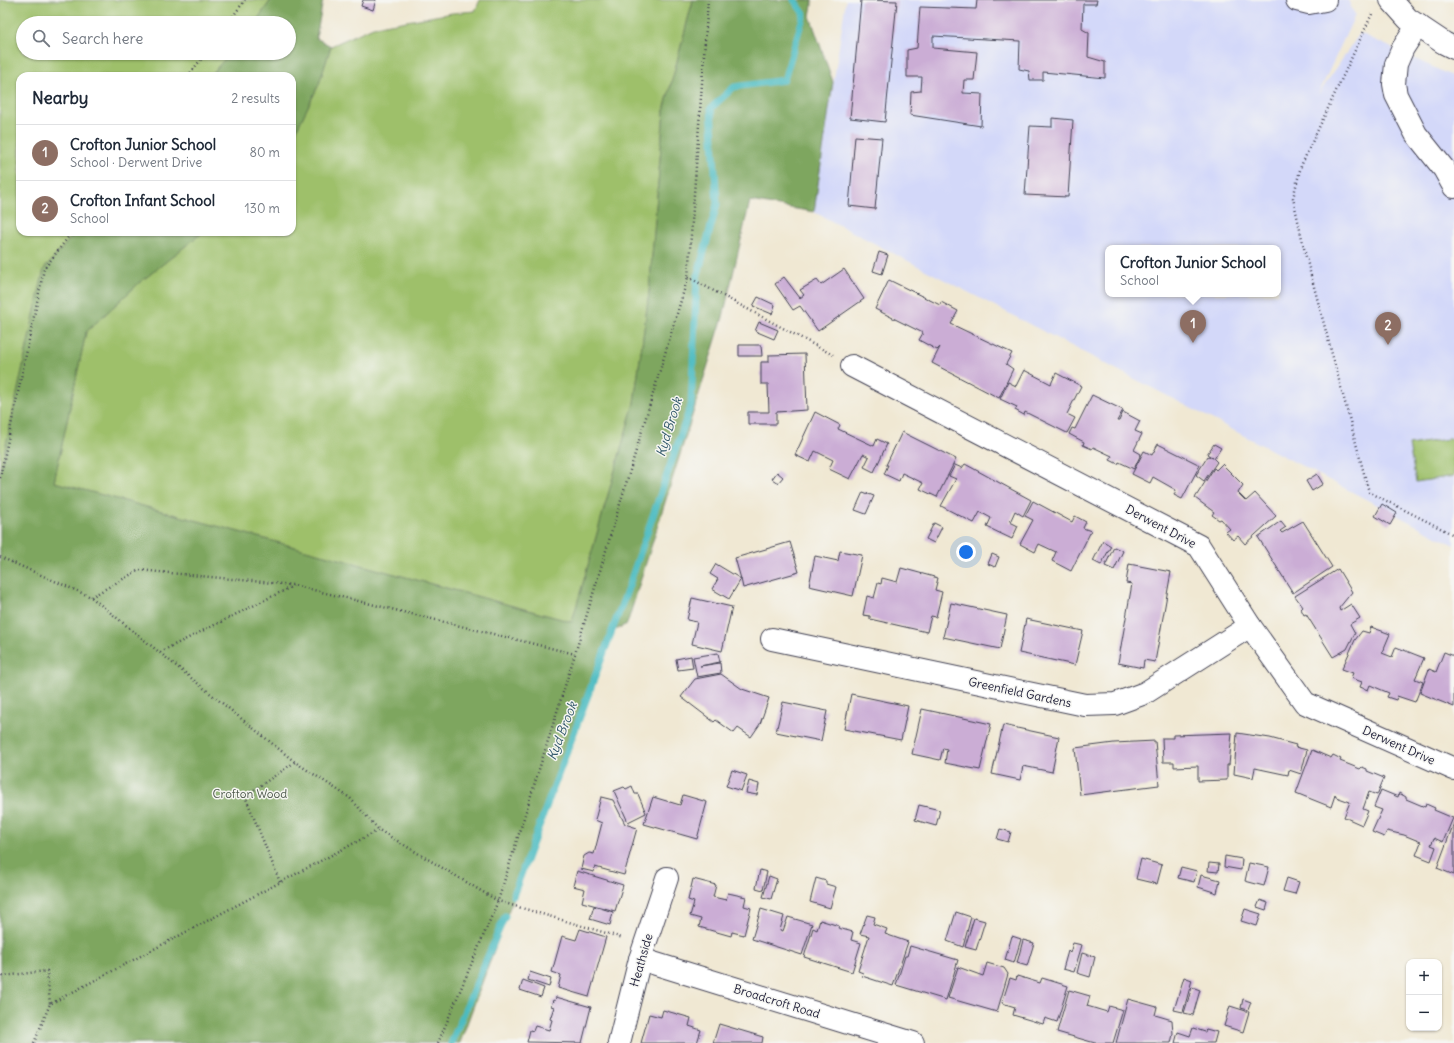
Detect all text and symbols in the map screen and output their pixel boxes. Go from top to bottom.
search box [16,16,296,60]
icon: search [30,27,52,49]
text: Search here [62,29,143,48]
text: Nearby [32,87,88,109]
text: 2 results [231,90,280,107]
text: Crofton Junior School [70,135,216,154]
text: 1 [42,144,48,161]
text: 80 m [249,144,280,161]
text: School · Derwent Drive [70,154,202,171]
text: Crofton Infant School [70,191,215,210]
text: 2 [41,200,49,217]
text: 130 m [244,200,280,217]
text: School [70,210,109,227]
popup [1105,245,1281,297]
text: Crofton Junior School [1120,253,1266,272]
text: School [1120,272,1159,289]
pin: 1 [1180,310,1206,343]
pin: 2 [1375,312,1401,345]
water label: Kyd Brook [652,394,686,459]
street label: Derwent Drive [1123,501,1199,551]
your location [956,542,976,562]
street label: Greenfield Gardens [967,674,1073,710]
water label: Kyd Brook [543,698,581,763]
street label: Derwent Drive [1360,722,1438,768]
park label: Crofton Wood [213,786,287,801]
street label: Heathside [626,932,656,988]
map controls [1406,959,1442,1031]
button: + [1406,959,1442,995]
street label: Broadcroft Road [732,981,822,1021]
button: − [1406,995,1442,1031]

